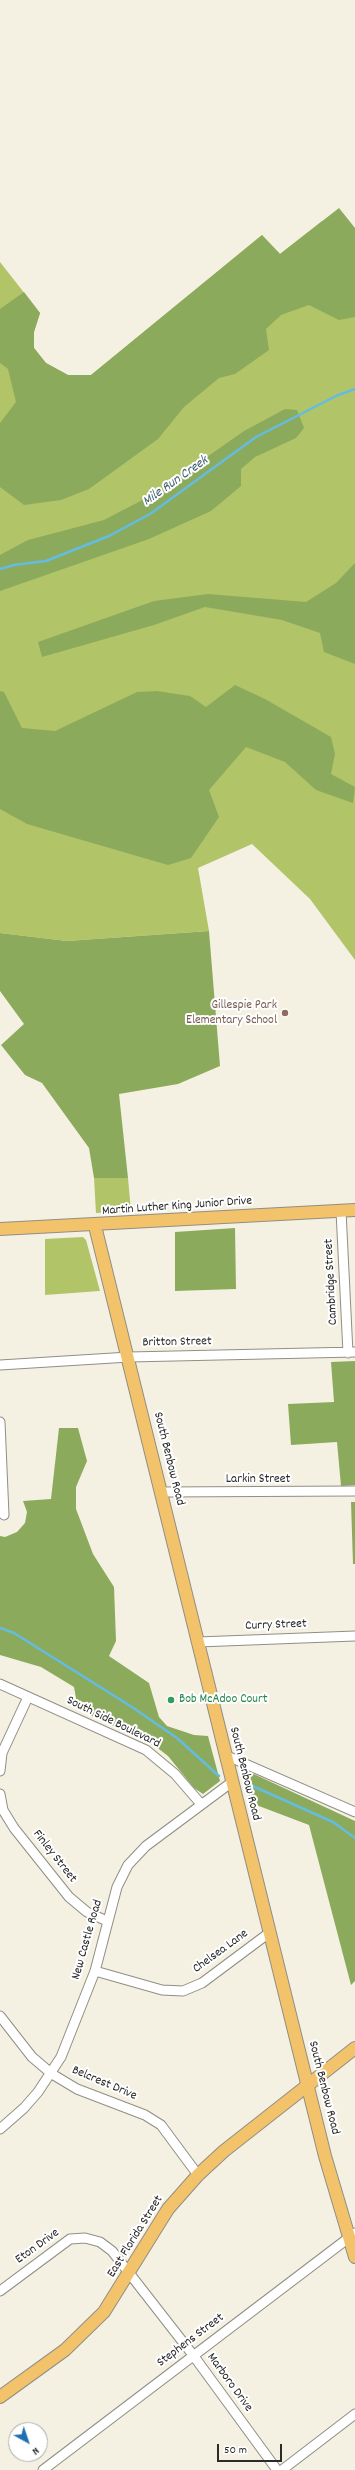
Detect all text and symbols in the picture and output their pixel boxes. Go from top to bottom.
water label: Mile Run Creek [140,453,212,511]
place label: Gillespie Park Elementary School [186,998,277,1029]
marker: Gillespie Park Elementary School [280,1008,290,1018]
street label: Martin Luther King Junior Drive [101,1194,253,1220]
street label: Cambridge Street [322,1238,342,1326]
street label: Britton Street [142,1335,212,1351]
street label: South Benbow Road [149,1411,187,1507]
street label: Larkin Street [226,1472,290,1488]
street label: Curry Street [245,1617,307,1635]
place label: Bob McAdoo Court [179,1692,268,1708]
street label: South Side Boulevard [63,1694,163,1752]
marker: Bob McAdoo Court [166,1695,176,1705]
street label: South Benbow Road [225,1726,263,1822]
street label: Finley Street [29,1827,79,1887]
street label: New Castle Road [69,1898,107,1982]
street label: Chelsea Lane [190,1927,252,1977]
street label: South Benbow Road [304,2040,342,2136]
street label: Belcrest Drive [69,2063,139,2105]
street label: East Florida Street [105,2193,167,2281]
street label: Eton Drive [13,2226,63,2268]
street label: Stephens Street [154,2311,228,2371]
street label: Marboro Drive [203,2351,255,2415]
north arrow [8,2422,48,2462]
scale bar [219,2436,284,2462]
text: 50 m [224,2442,247,2459]
text: N [28,2443,42,2458]

